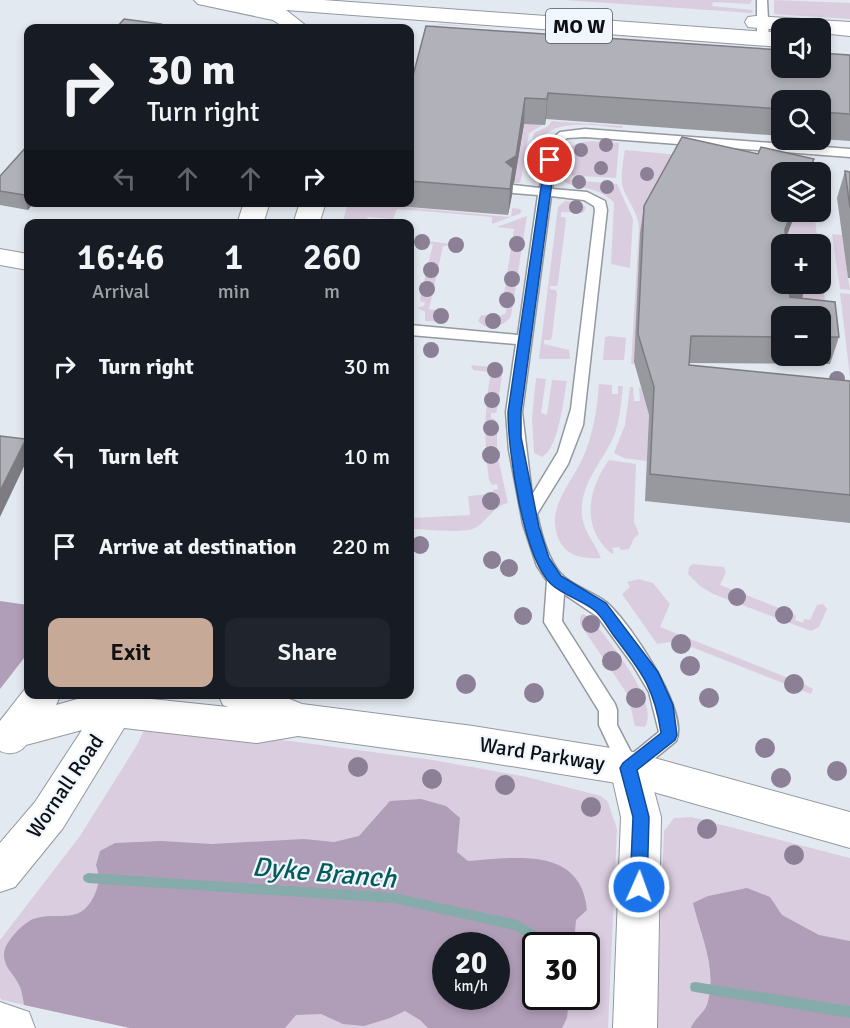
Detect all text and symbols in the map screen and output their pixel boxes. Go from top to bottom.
road number: MO W [546,9,612,43]
map controls [771,18,831,366]
button: sound [771,18,831,78]
text: 30 m [147,45,236,96]
icon: right [48,48,126,126]
button: search [771,90,831,150]
text: Turn right [147,96,260,129]
pin [524,134,575,185]
icon: arrive [533,143,566,176]
icon: left [108,162,141,195]
icon: ahead [171,162,204,195]
icon: ahead [234,162,267,195]
icon: right [297,162,330,195]
button: layers [771,162,831,222]
button: + [771,234,831,294]
text: 16:46 [77,235,165,280]
text: 1 [224,235,244,280]
text: 260 [303,235,361,280]
text: Arrival [92,279,150,304]
text: min [218,279,250,304]
text: m [324,279,340,304]
button: − [771,306,831,366]
icon: right [48,350,81,383]
text: Turn right [99,353,194,380]
text: 30 m [344,353,390,380]
icon: left [48,440,81,473]
text: Turn left [99,443,179,470]
text: 10 m [344,443,390,470]
icon: arrive [48,530,81,563]
text: Arrive at destination [99,533,296,560]
text: 220 m [332,533,390,560]
button: Exit [48,618,213,687]
button: Share [225,618,390,687]
street label: Wornall Road [21,729,109,843]
street label: Ward Parkway [477,731,607,777]
water label: Dyke Branch [251,850,399,896]
position arrow [607,855,671,919]
speed limit sign: 30 [522,932,600,1010]
text: 20 [455,945,487,982]
text: km/h [454,977,488,995]

